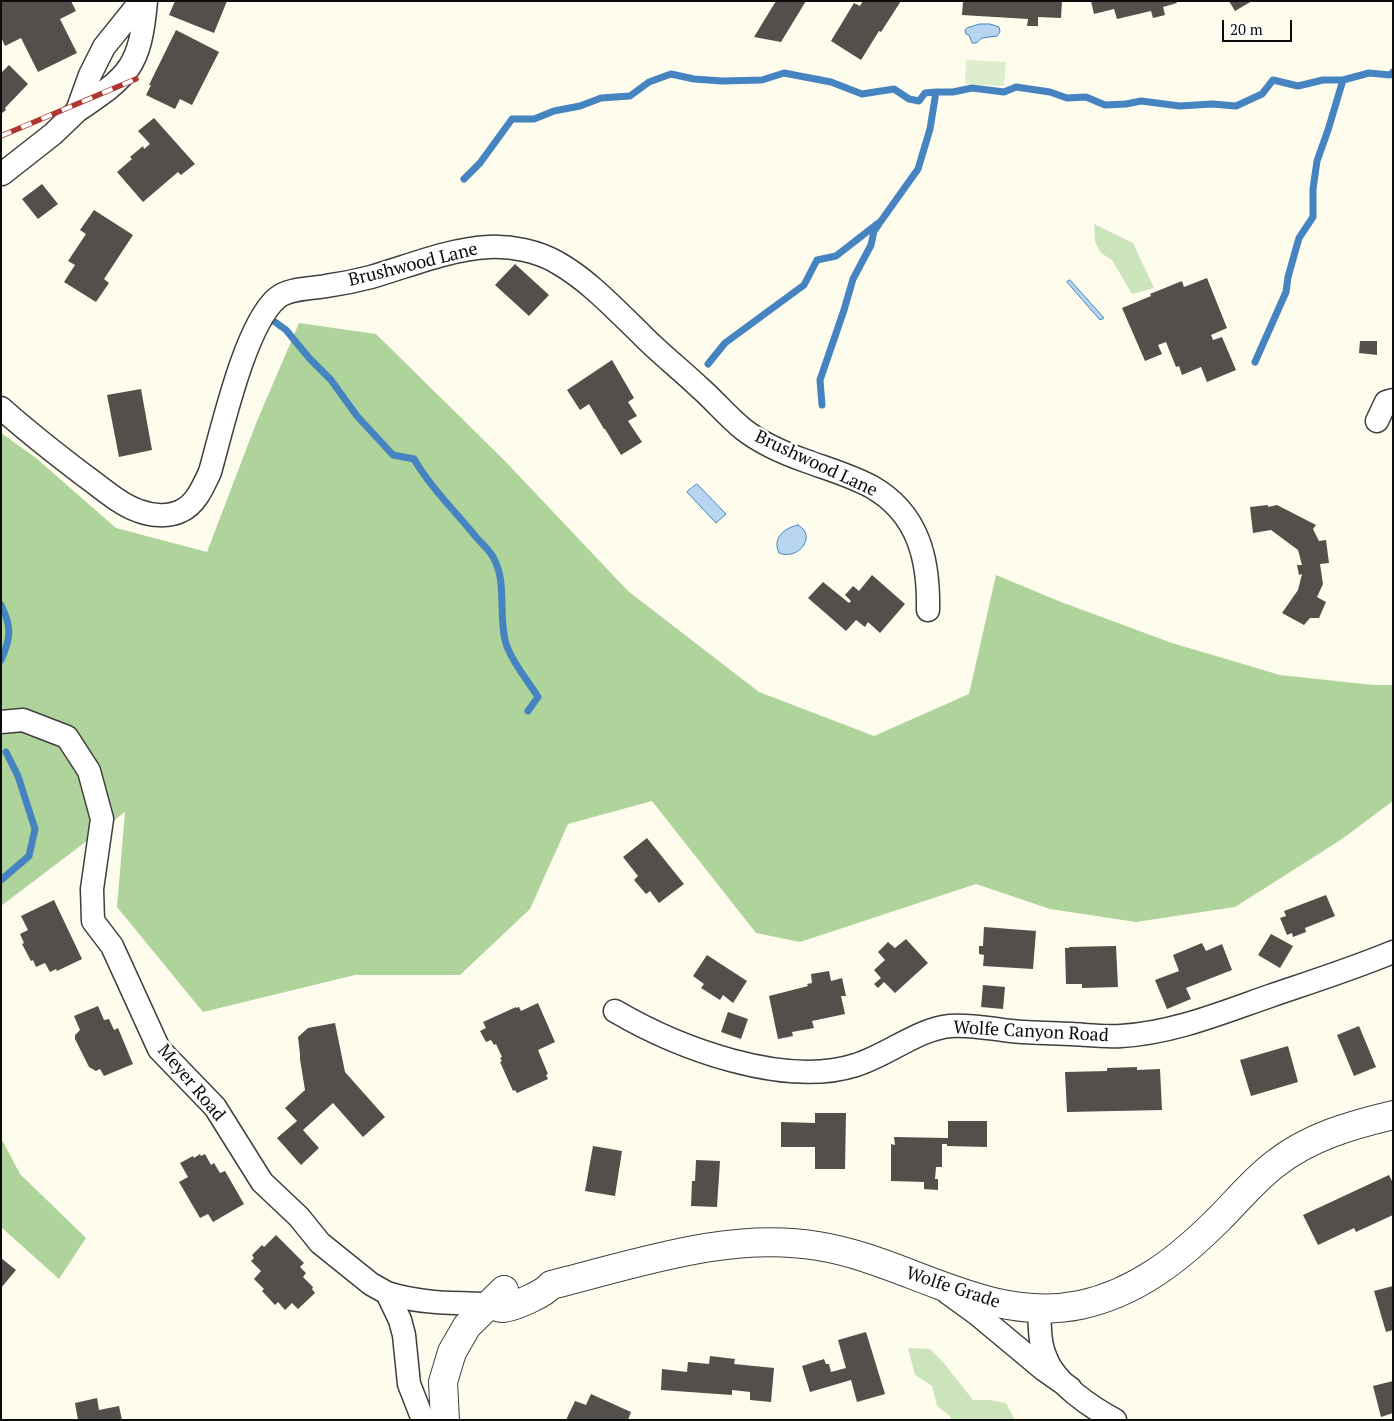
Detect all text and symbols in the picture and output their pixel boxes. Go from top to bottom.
scale bar [1224,10,1294,42]
text: 20 m [1230,19,1263,39]
street label: Brushwood Lane [346,238,480,292]
street label: Brushwood Lane [751,426,881,502]
street label: Wolfe Canyon Road [953,1017,1109,1047]
street label: Meyer Road [153,1040,229,1126]
street label: Wolfe Grade [903,1263,1003,1313]

